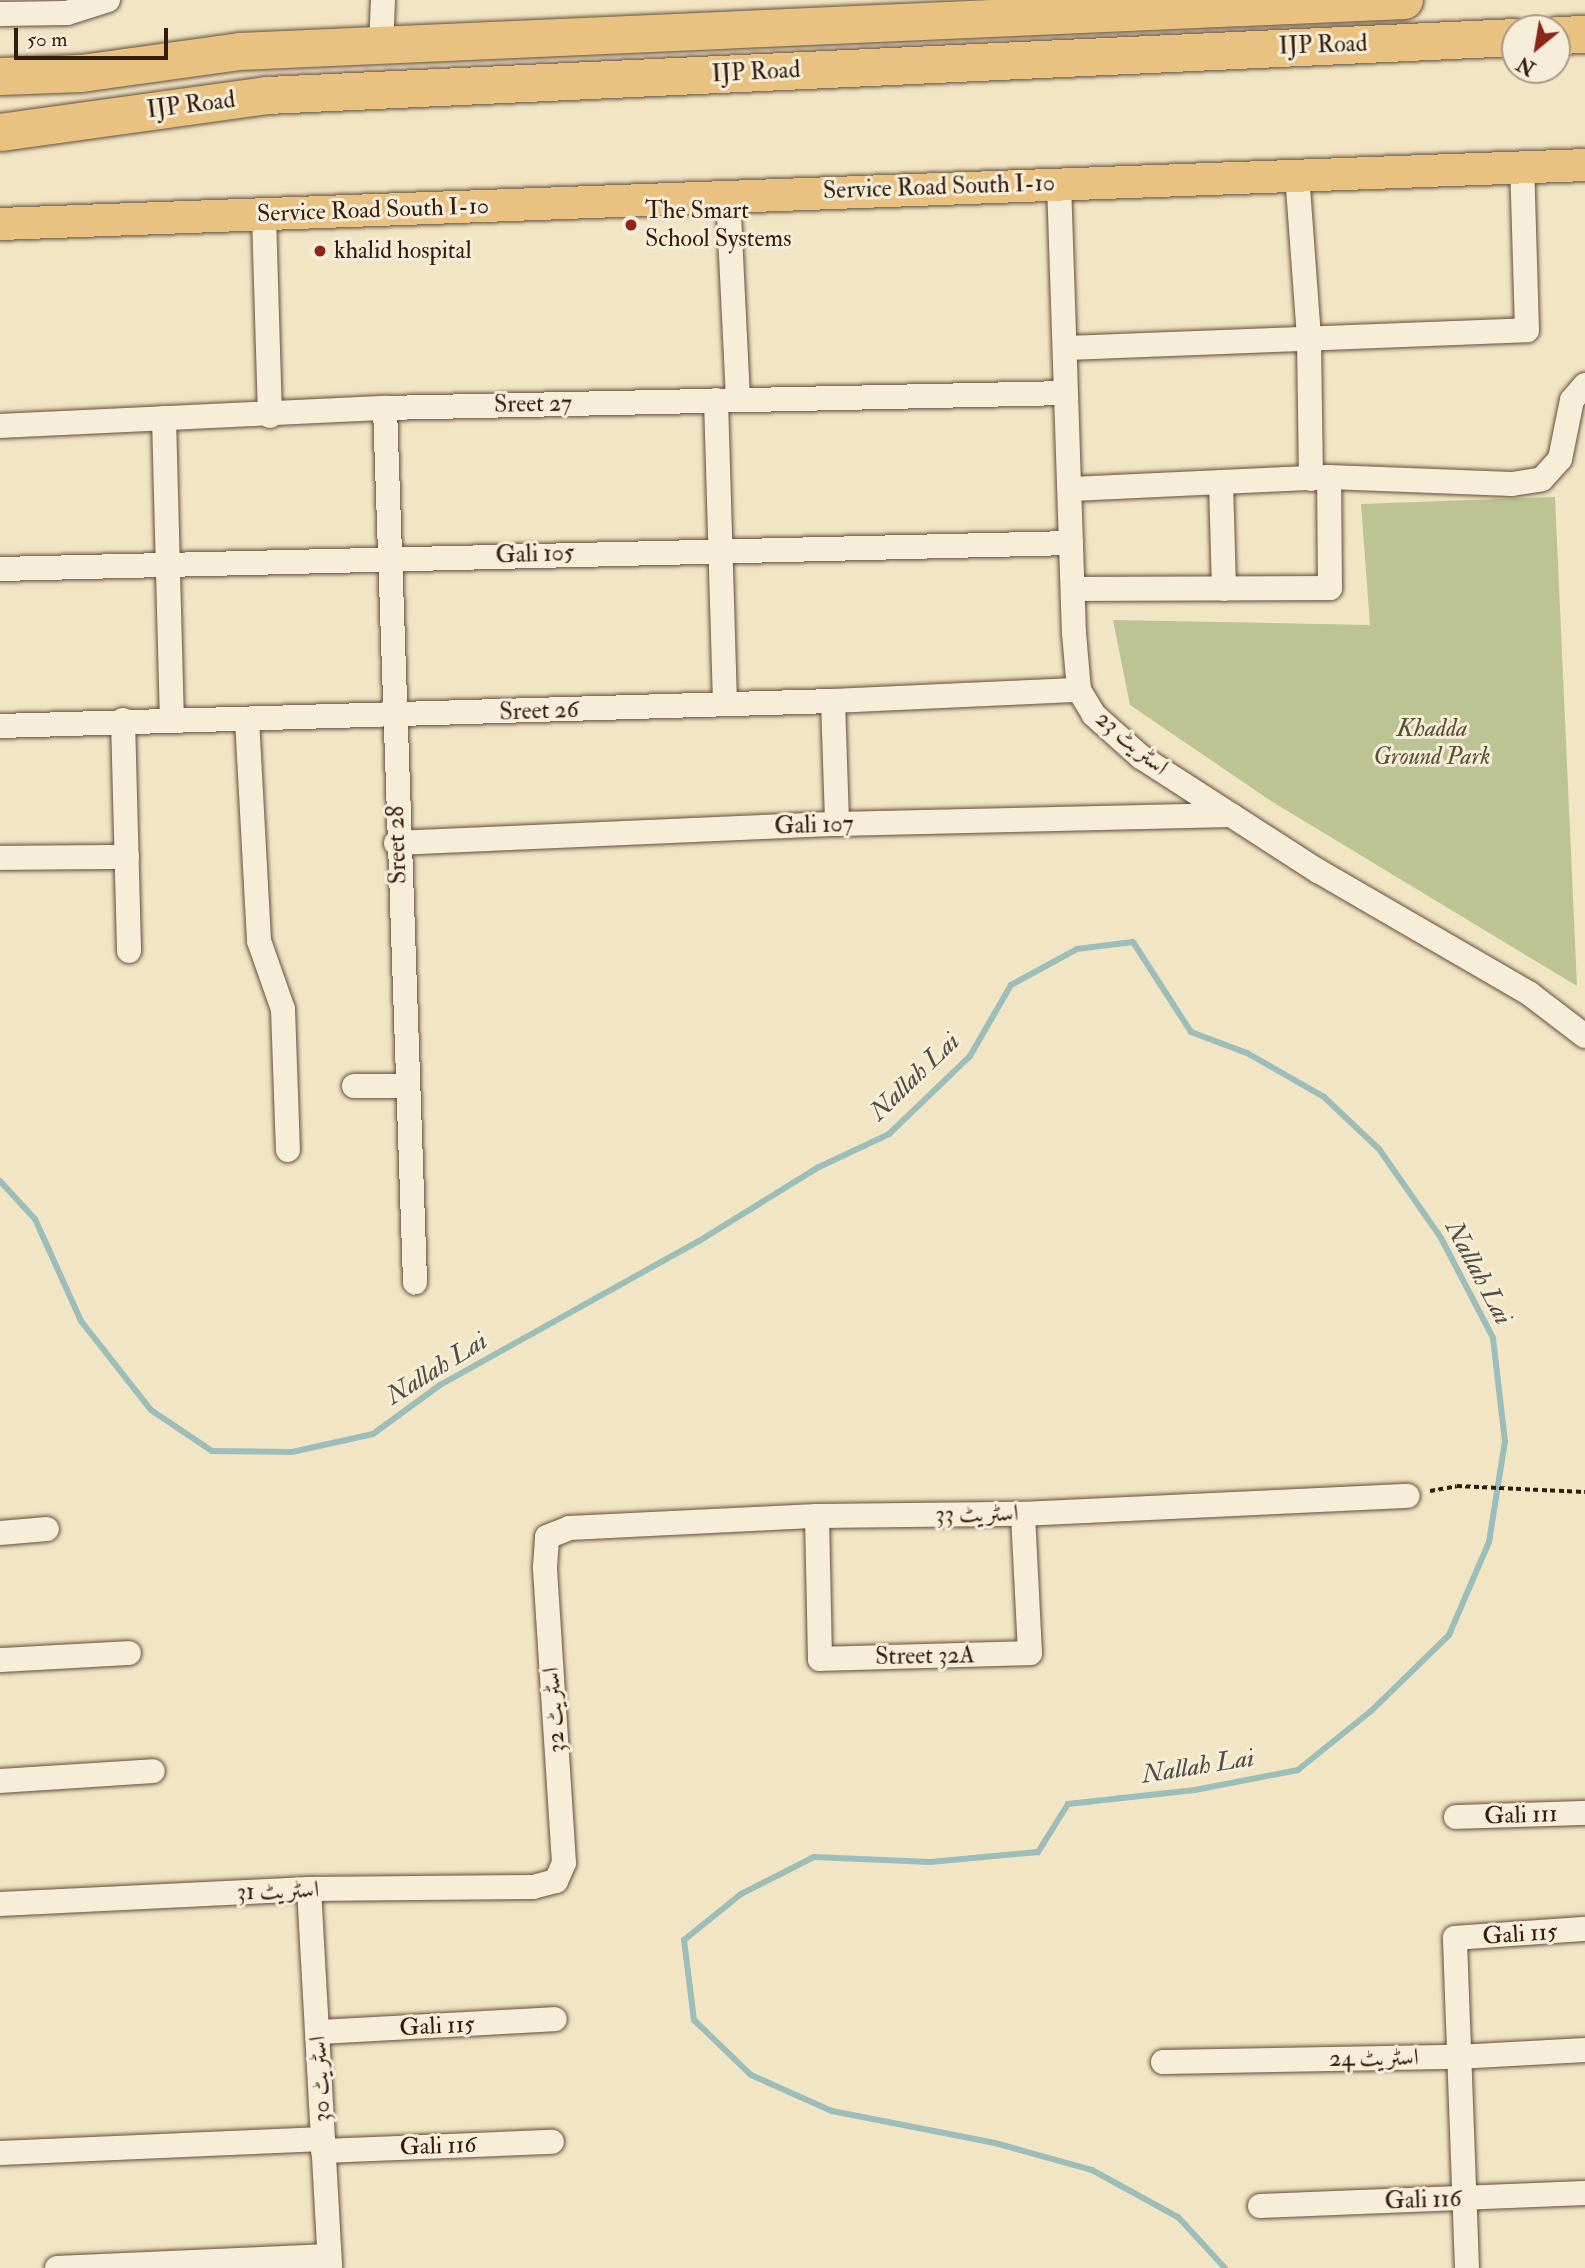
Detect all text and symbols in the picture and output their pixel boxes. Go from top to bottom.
scale bar [18,14,172,58]
north arrow [1501,14,1571,84]
text: 50 m [27,26,68,53]
street label: IJP Road [1278,29,1368,61]
text: N [1513,51,1540,80]
street label: IJP Road [711,55,801,89]
street label: IJP Road [145,85,237,125]
street label: Service Road South I-10 [822,169,1056,205]
street label: Service Road South I-10 [256,192,490,228]
place label: The Smart School Systems [645,197,791,253]
marker: The Smart School Systems [623,217,639,233]
place label: khalid hospital [334,237,472,265]
marker: khalid hospital [312,243,328,259]
street label: Sreet 27 [494,389,572,419]
street label: Gali 105 [495,538,575,570]
street label: Sreet 26 [499,695,579,727]
street label: اسٹریٹ 23 [1090,704,1174,782]
park label: Khadda Ground Park [1374,715,1490,771]
street label: Sreet 28 [381,805,413,885]
street label: Gali 107 [774,809,854,841]
water label: Nallah Lai [863,1026,967,1128]
water label: Nallah Lai [1438,1216,1518,1330]
water label: Nallah Lai [381,1326,493,1412]
street label: اسٹریٹ 33 [935,1499,1019,1529]
street label: Street 32A [875,1641,975,1671]
street label: اسٹریٹ 32 [537,1666,571,1754]
water label: Nallah Lai [1140,1743,1256,1791]
street label: Gali 111 [1484,1799,1558,1831]
street label: اسٹریٹ 31 [236,1875,320,1907]
street label: Gali 115 [1481,1917,1559,1951]
street label: Gali 115 [399,2010,475,2042]
street label: اسٹریٹ 30 [303,2035,337,2123]
street label: اسٹریٹ 24 [1329,2043,1419,2073]
street label: Gali 116 [399,2130,477,2162]
street label: Gali 116 [1384,2184,1462,2216]

